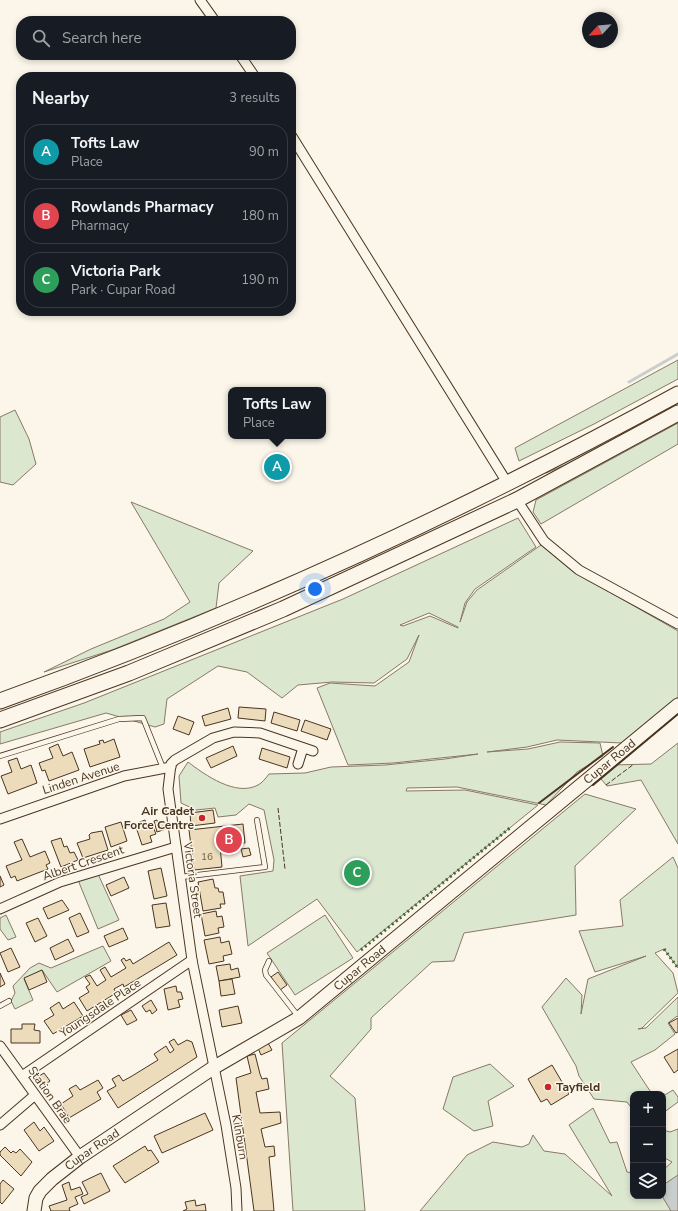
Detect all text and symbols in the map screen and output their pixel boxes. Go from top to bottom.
north arrow [582,12,618,48]
search box [16,16,296,60]
icon: search [30,27,52,49]
text: Search here [62,28,142,48]
text: Nearby [32,87,89,110]
text: 3 results [229,89,280,107]
text: Tofts Law [71,133,139,153]
text: A [41,143,51,161]
text: 90 m [249,143,279,161]
text: Place [71,153,103,171]
text: Rowlands Pharmacy [71,197,214,217]
text: B [42,207,50,225]
text: 180 m [241,207,279,225]
text: Pharmacy [71,217,129,235]
text: Victoria Park [71,261,160,281]
text: C [42,271,50,289]
text: 190 m [241,271,279,289]
text: Park · Cupar Road [71,281,175,299]
popup [228,387,326,439]
text: Tofts Law [243,394,311,414]
text: Place [243,414,275,432]
pin: A [264,452,290,482]
your location [305,579,325,599]
street label: Cupar Road [580,735,639,788]
street label: Linden Avenue [40,758,122,798]
place label: Air Cadet Force Centre [124,803,194,833]
marker: Air Cadet Force Centre [197,813,207,823]
pin: B [216,825,242,855]
street label: Victoria Street [180,840,206,920]
street label: Albert Crescent [40,841,126,884]
house number: 16 [201,850,213,864]
pin: C [344,858,370,888]
street label: Cupar Road [330,942,389,994]
street label: Youngsdale Place [55,975,144,1042]
street label: Station Brae [24,1063,76,1127]
place label: Tayfield [556,1079,600,1095]
marker: Tayfield [543,1082,553,1092]
map controls [630,1091,666,1199]
button: + [630,1091,666,1127]
street label: Kilnburn [228,1113,252,1161]
street label: Cupar Road [61,1125,123,1174]
button: − [630,1127,666,1163]
button: layers [630,1163,666,1199]

